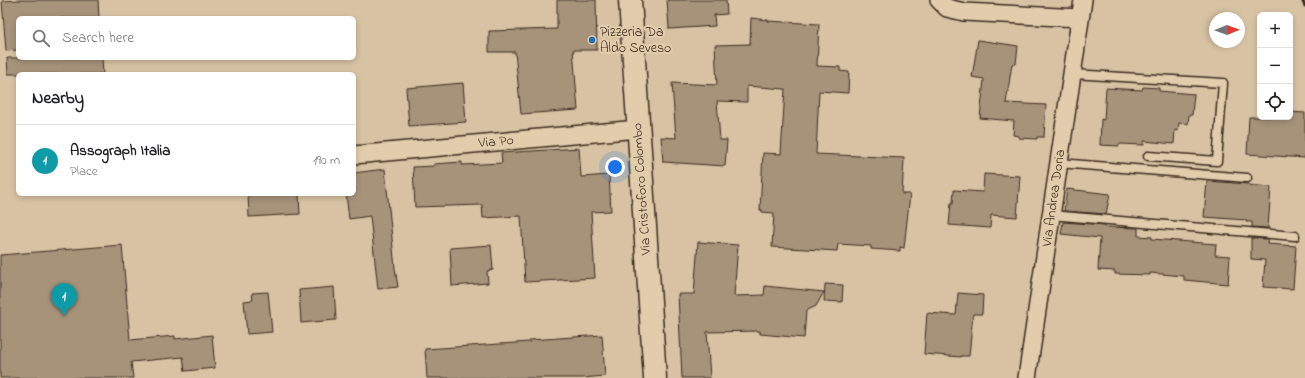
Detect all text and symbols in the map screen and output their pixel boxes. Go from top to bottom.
north arrow [1209,12,1245,48]
map controls [1257,12,1293,120]
button: + [1257,12,1293,48]
search box [16,16,356,60]
place label: Pizzeria Da Aldo Seveso [600,22,671,59]
icon: search [30,27,52,49]
text: Search here [62,27,134,49]
marker: Pizzeria Da Aldo Seveso [587,35,597,45]
button: − [1257,48,1293,84]
button: locate [1257,84,1293,120]
text: Nearby [32,86,84,111]
street label: Via Cristoforo Colombo [627,122,657,257]
street label: Via Po [476,130,515,154]
text: Assograph Italia [70,140,170,162]
street label: Via Andrea Doria [1037,148,1071,249]
text: 1 [43,151,47,170]
text: 190 m [313,151,340,170]
your location [605,157,625,177]
text: Place [70,162,98,181]
pin: 1 [51,283,77,316]

